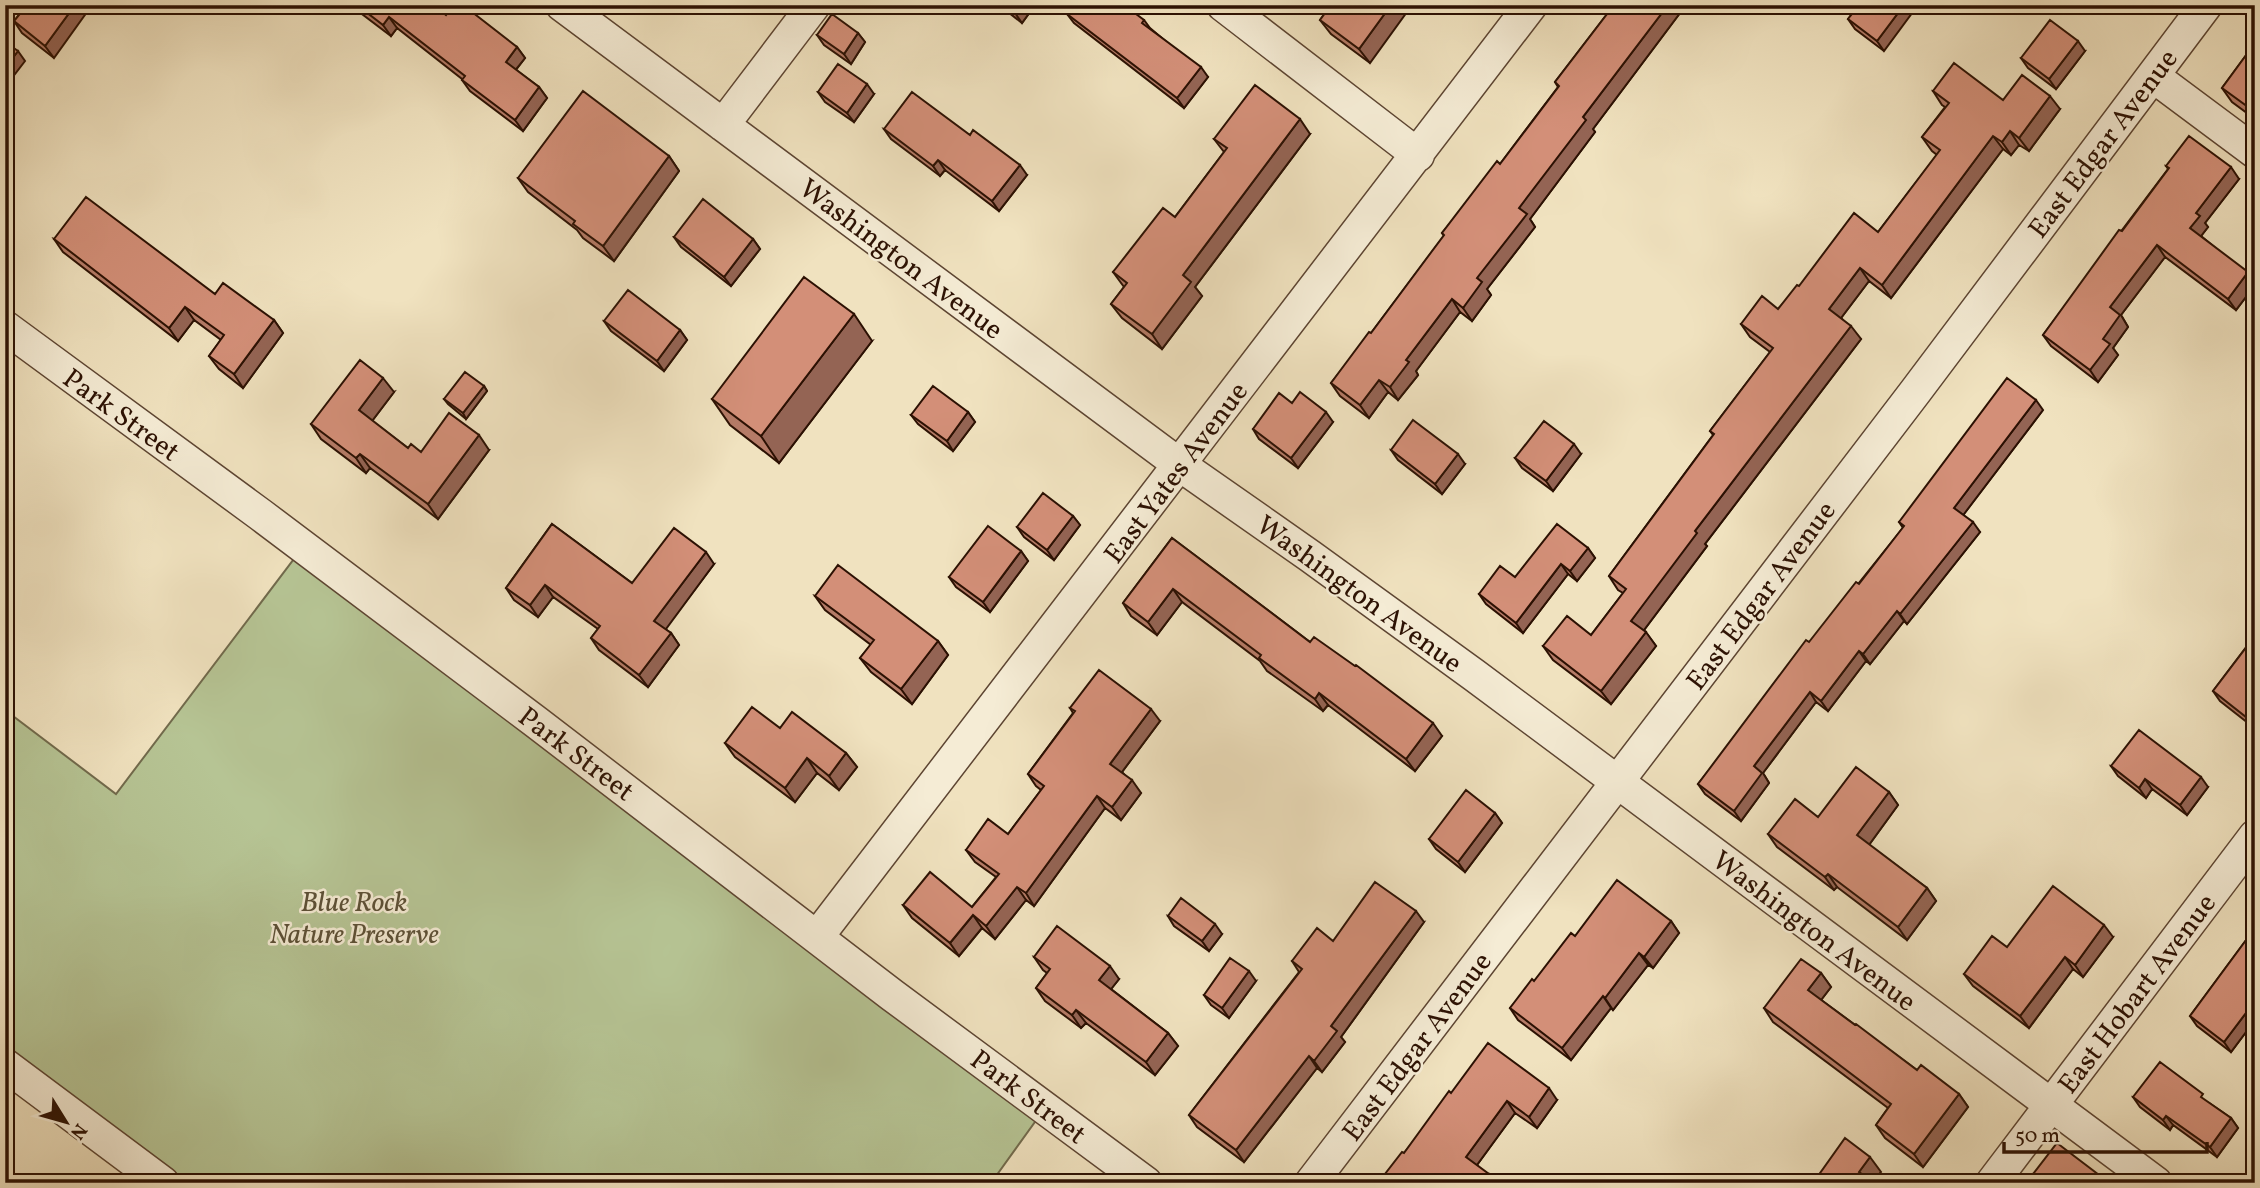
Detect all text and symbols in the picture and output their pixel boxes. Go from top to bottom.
street label: East Edgar Avenue [2020,42,2188,247]
street label: Washington Avenue [790,170,1011,350]
street label: Park Street [54,360,187,472]
street label: East Yates Avenue [1096,374,1258,573]
street label: East Edgar Avenue [1678,494,1846,699]
street label: Washington Avenue [1247,507,1470,683]
street label: Park Street [509,698,642,812]
street label: Washington Avenue [1703,842,1924,1022]
park label: Blue Rock Nature Preserve [269,884,439,955]
street label: East Hobart Avenue [2050,886,2226,1103]
street label: East Edgar Avenue [1334,945,1502,1150]
street label: Park Street [961,1041,1094,1155]
north arrow [32,1086,102,1156]
scale bar [2004,1111,2208,1155]
text: N [63,1118,93,1145]
text: 50 m [2015,1122,2060,1151]

